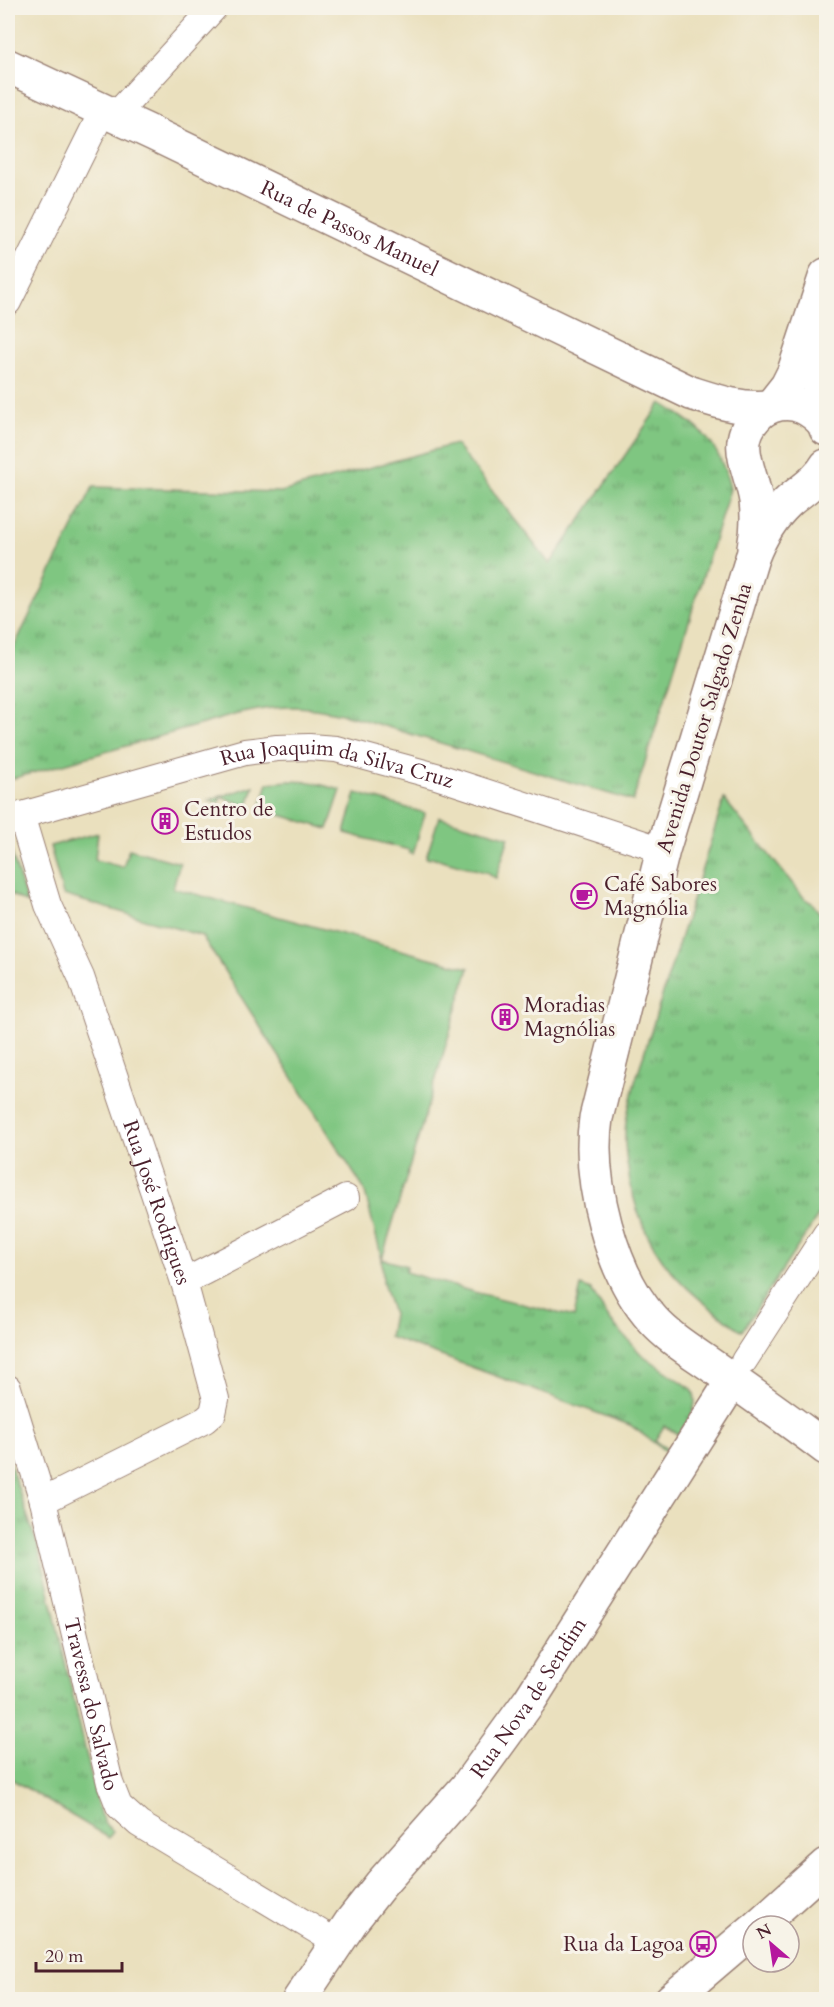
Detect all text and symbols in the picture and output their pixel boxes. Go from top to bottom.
street label: Rua de Passos Manuel [256,173,443,284]
street label: Avenida Doutor Salgado Zenha [650,580,759,857]
street label: Rua Joaquim da Silva Cruz [217,733,458,796]
place label: Centro de Estudos [184,795,274,848]
building icon: Centro de Estudos [150,806,180,836]
place label: Café Sabores Magnólia [604,870,717,923]
cafe icon: Café Sabores Magnólia [569,881,599,911]
place label: Moradias Magnólias [524,991,615,1044]
building icon: Moradias Magnólias [490,1002,520,1032]
street label: Rua José Rodrigues [115,1116,198,1289]
street label: Rua Nova de Sendim [464,1612,594,1784]
street label: Travessa do Salvado [56,1615,126,1795]
north arrow [741,1914,801,1974]
text: N [753,1919,776,1945]
bus stop icon: Rua da Lagoa [688,1929,718,1959]
place label: Rua da Lagoa [563,1930,684,1959]
scale bar [36,1935,122,1973]
text: 20 m [45,1944,84,1969]

